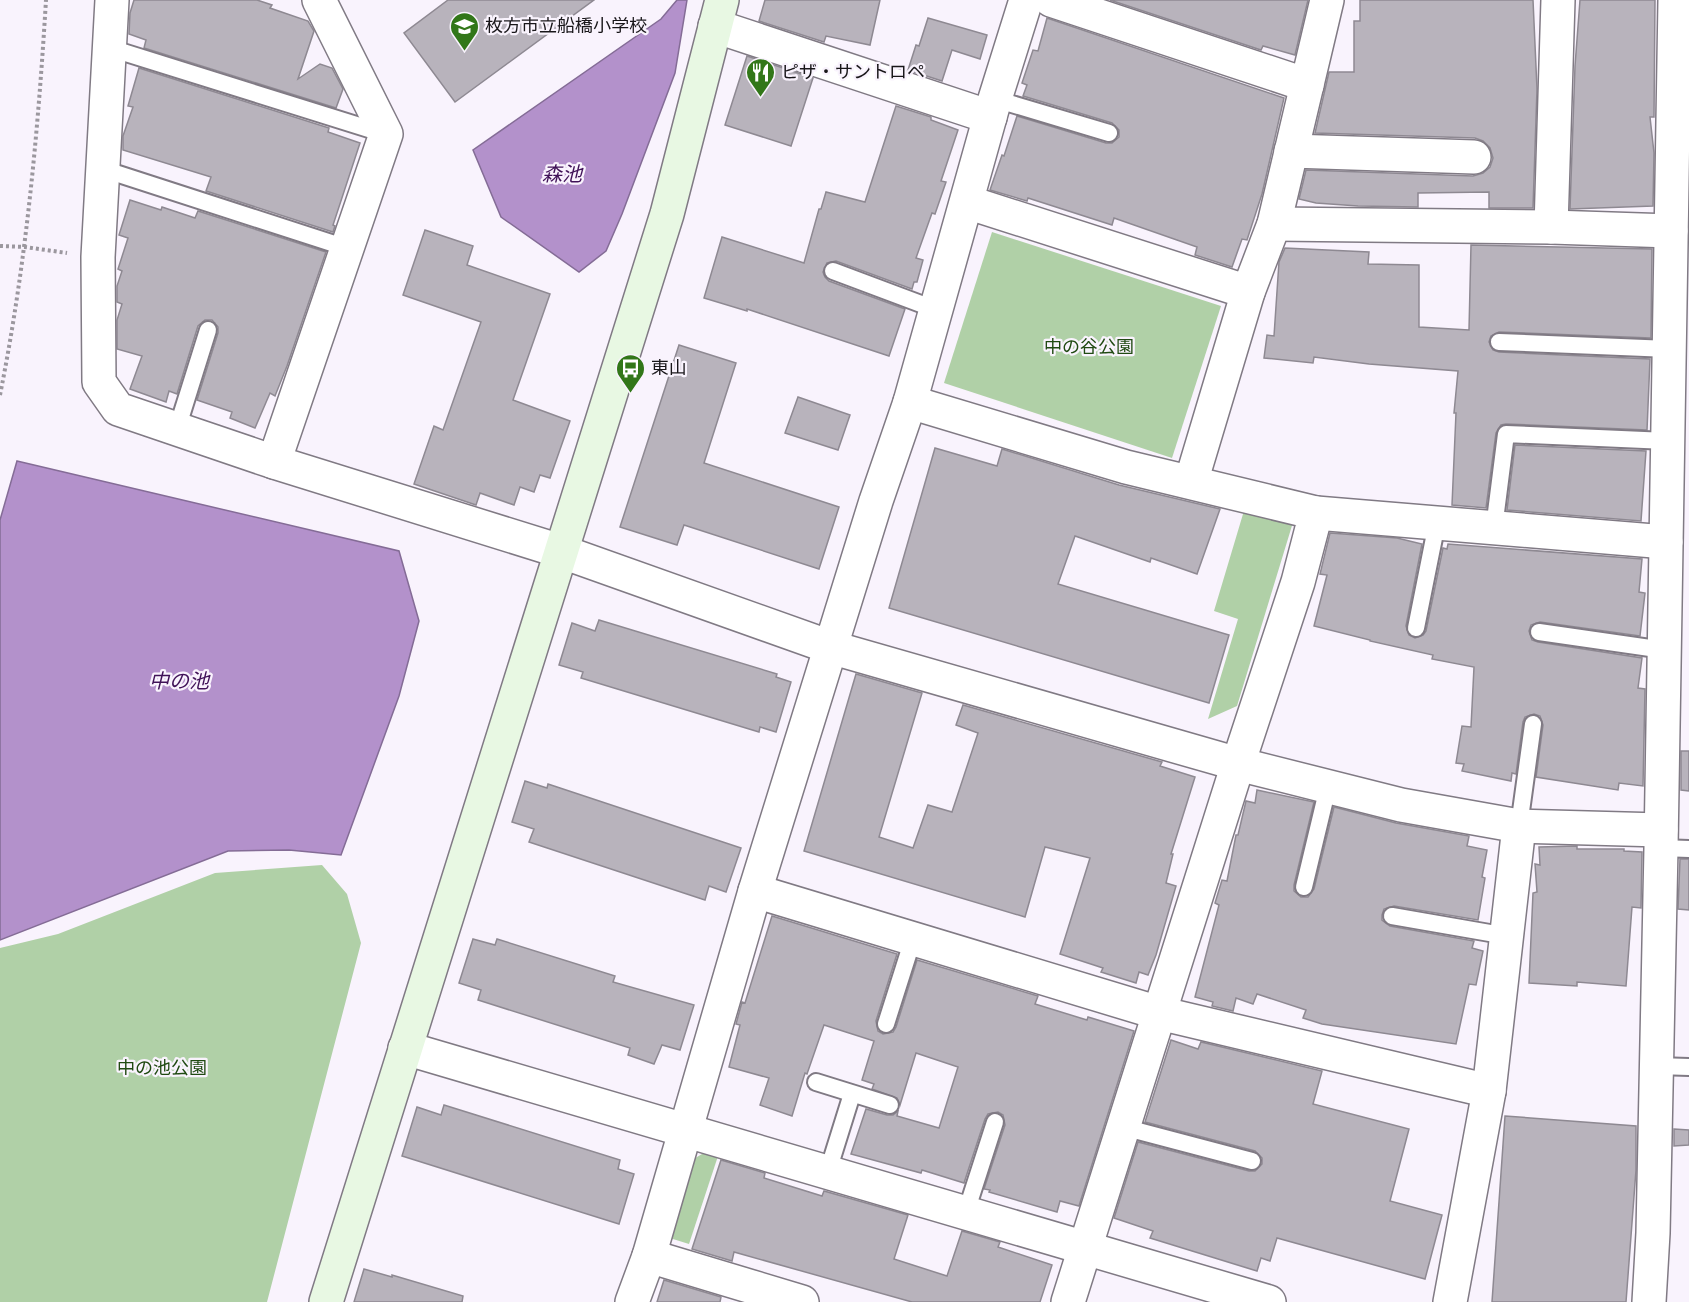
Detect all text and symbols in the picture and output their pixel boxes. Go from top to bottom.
school or university icon: 枚方市立船橋小学校 [448,10,480,52]
place label: 枚方市立船橋小学校 [485,15,647,36]
restaurant icon: ピザ・サントロペ [744,56,776,98]
place label: ピザ・サントロペ [781,61,925,82]
water label: 森池 [542,162,584,186]
park label: 中の谷公園 [1044,336,1134,357]
bus stop icon: 東山 [614,352,646,394]
place label: 東山 [651,357,687,378]
water label: 中の池 [149,669,211,693]
park label: 中の池公園 [117,1057,207,1078]

